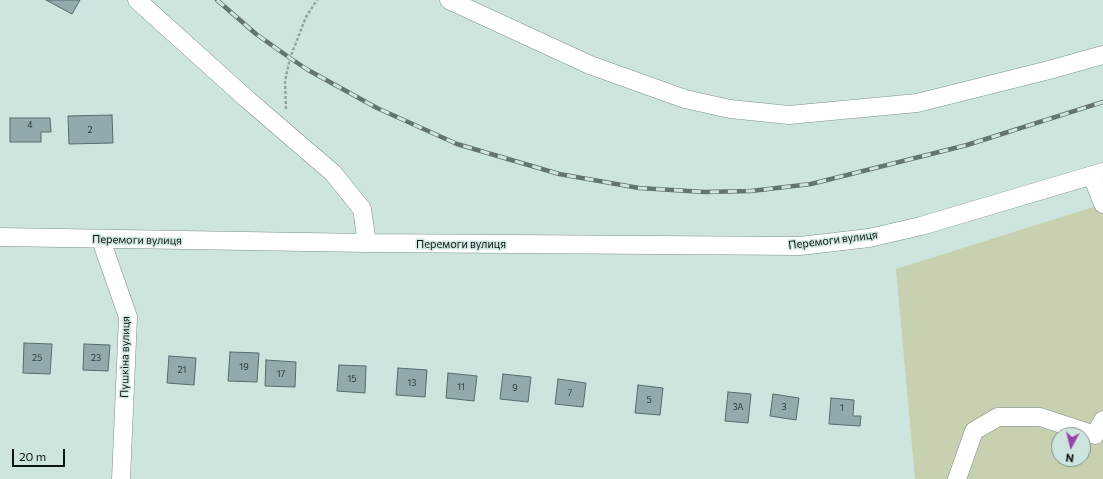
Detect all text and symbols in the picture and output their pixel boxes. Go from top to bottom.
house number: 4 [27,120,33,130]
house number: 2 [88,125,92,135]
street label: Перемоги вулиця [788,228,878,252]
street label: Перемоги вулиця [92,233,182,247]
street label: Перемоги вулиця [416,237,506,251]
street label: Пушкіна вулиця [118,316,132,398]
house number: 25 [32,353,42,363]
house number: 23 [91,353,101,363]
house number: 19 [239,362,249,372]
house number: 21 [178,365,186,375]
house number: 17 [277,369,285,379]
house number: 15 [347,374,357,384]
house number: 13 [408,378,416,388]
house number: 11 [457,382,465,392]
house number: 9 [512,383,518,393]
house number: 7 [568,388,572,398]
house number: 5 [646,395,652,405]
house number: 3А [732,402,744,412]
house number: 3 [781,402,787,412]
house number: 1 [840,403,844,413]
north arrow [1051,427,1091,467]
scale bar [14,441,67,467]
text: 20 m [19,449,46,463]
text: N [1065,451,1075,465]

